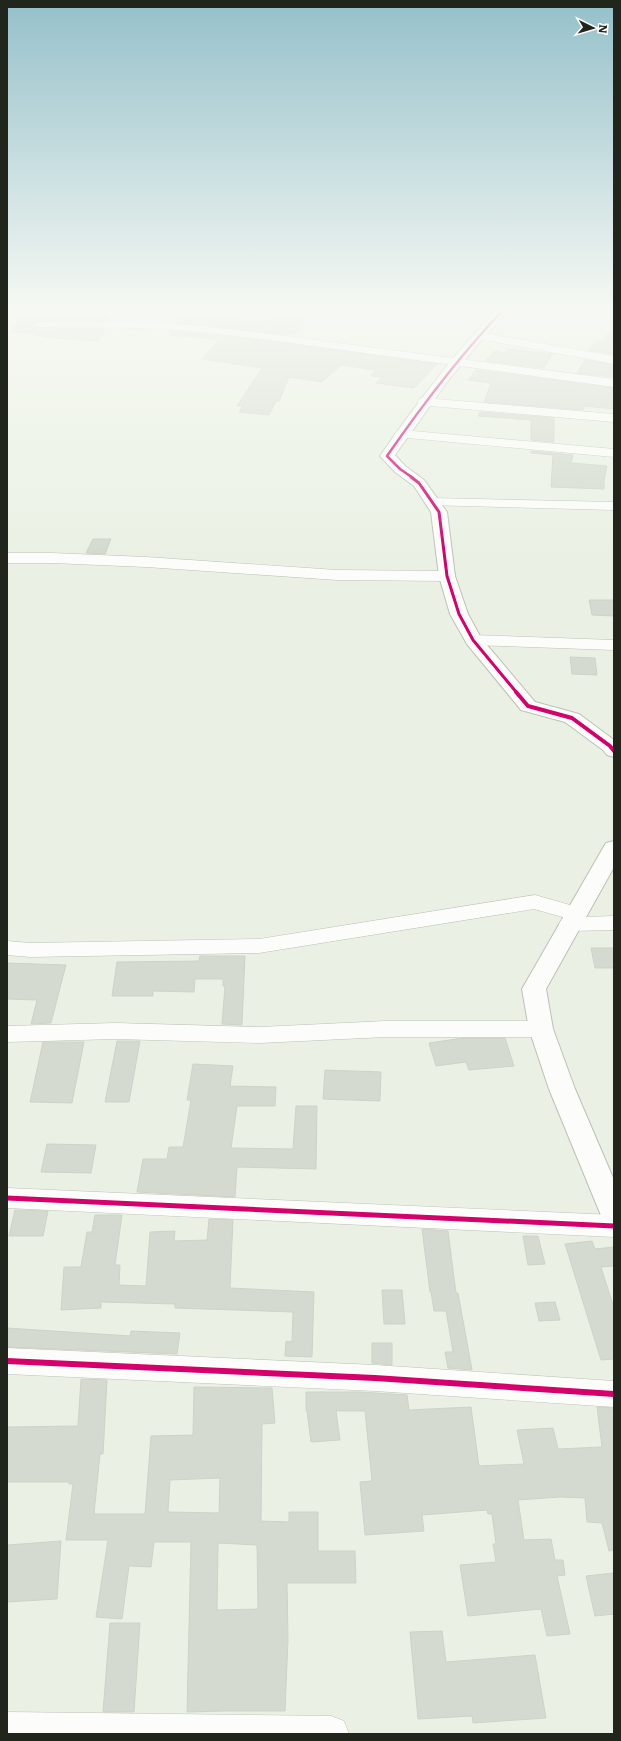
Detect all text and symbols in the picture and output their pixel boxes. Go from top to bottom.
north arrow [573,8,613,48]
text: N [596,24,612,34]

